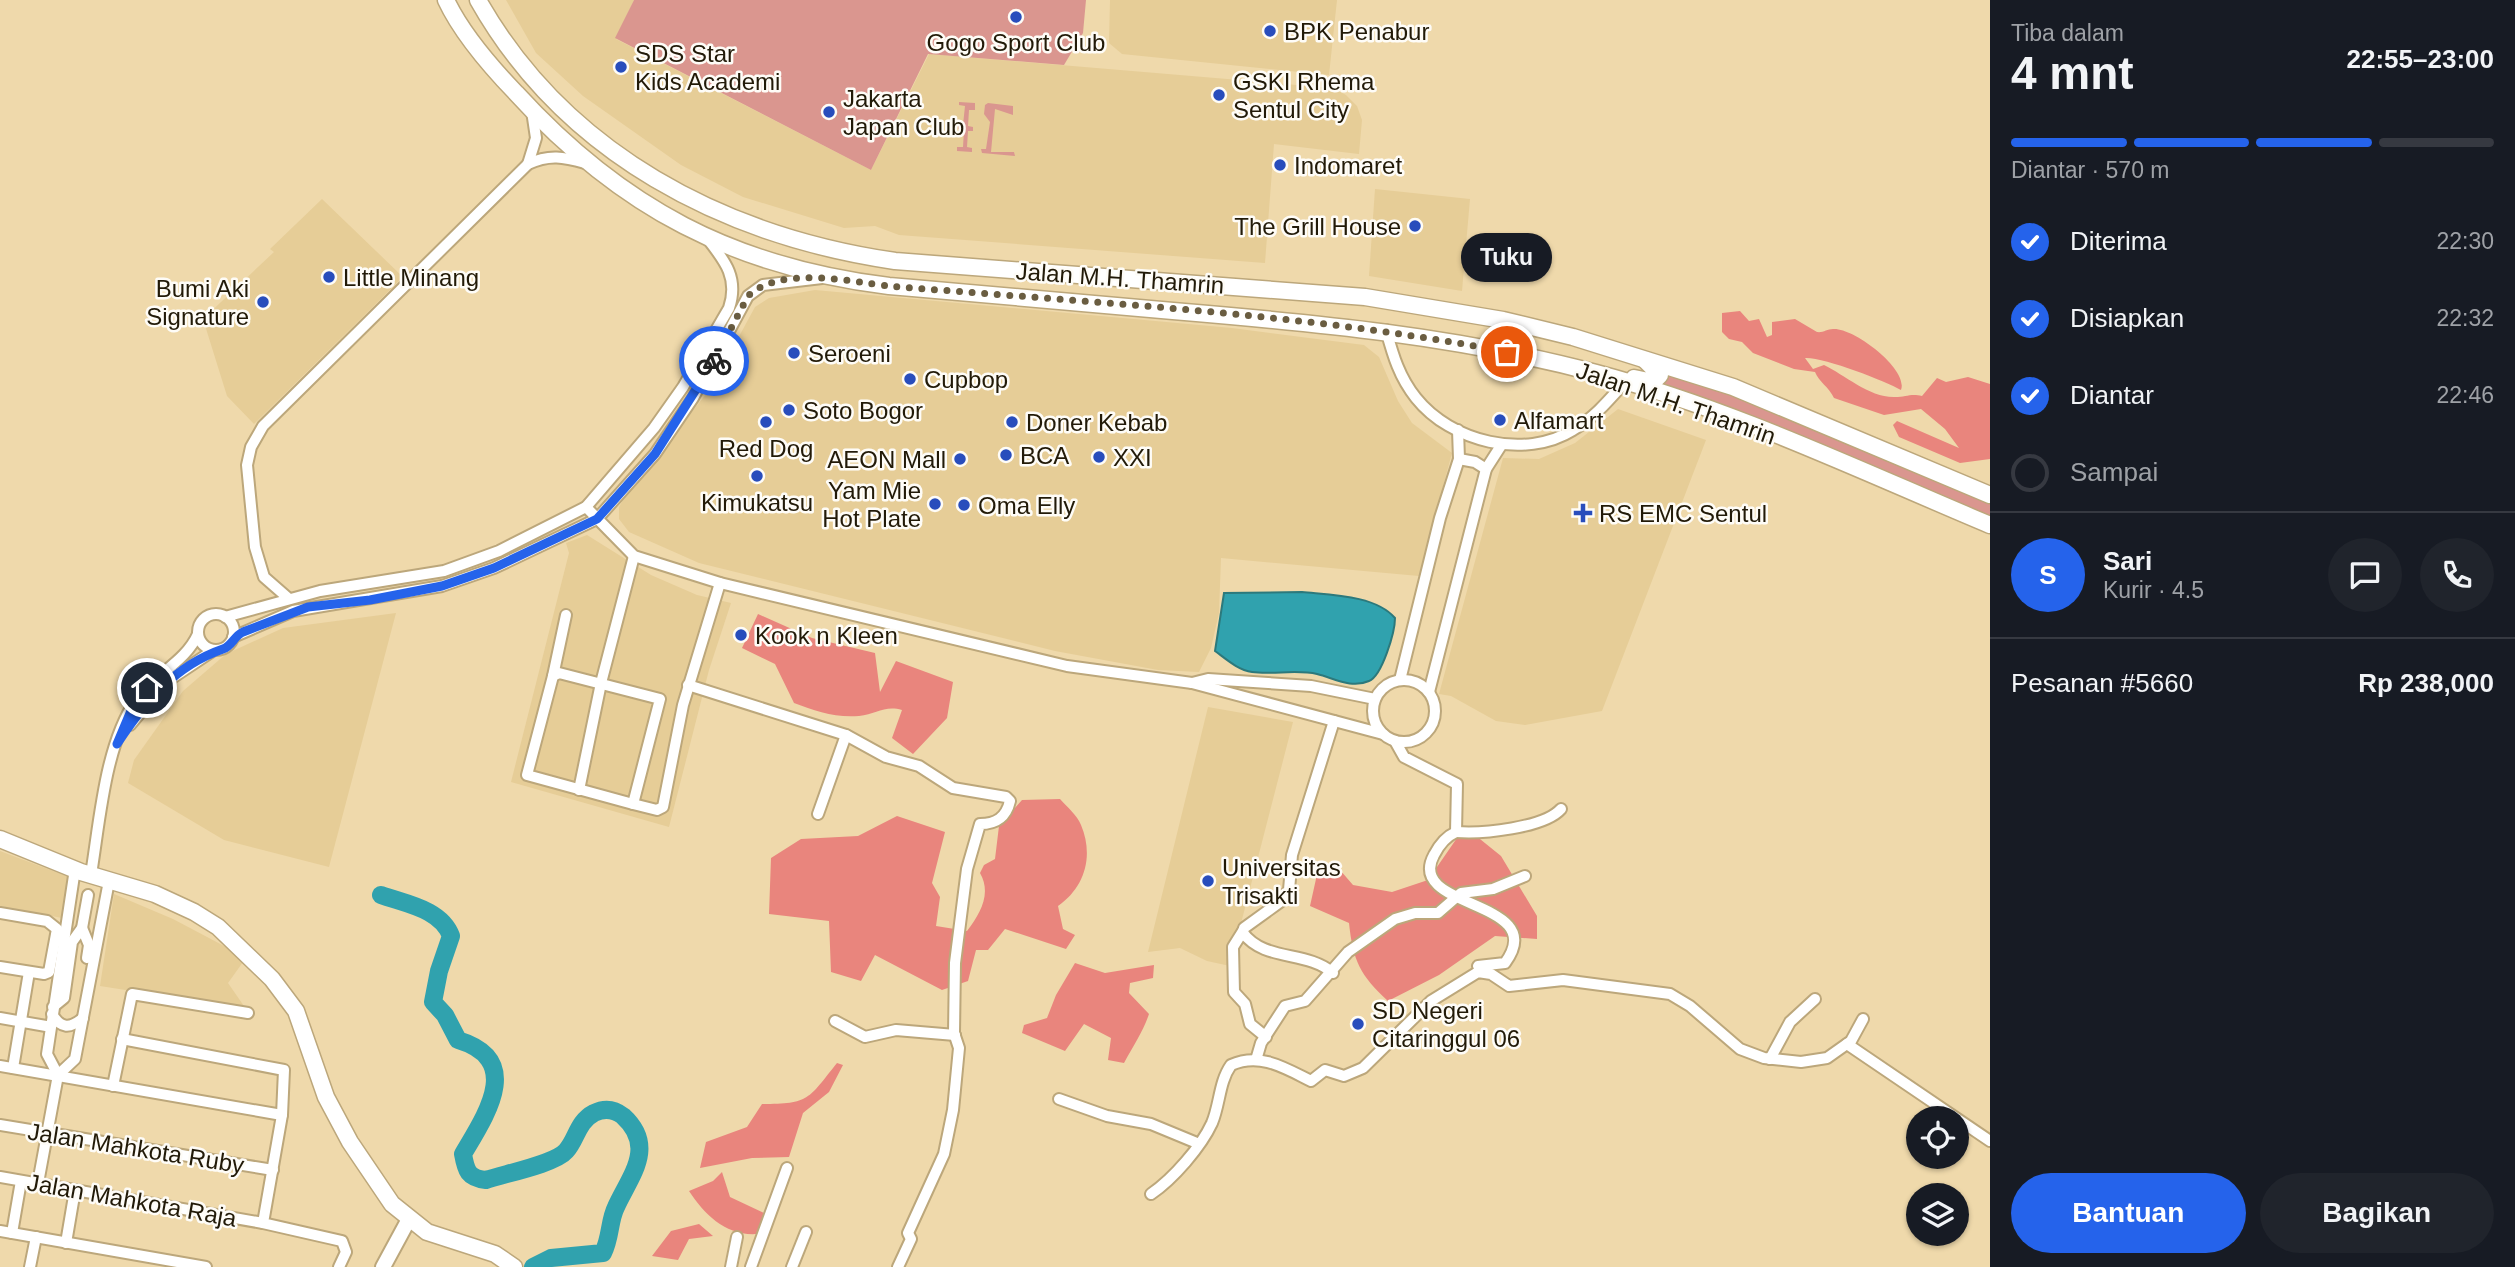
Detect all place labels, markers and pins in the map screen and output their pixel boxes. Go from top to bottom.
marker: Gogo Sport Club [1008,9,1024,25]
place label: BPK Penabur [1284,18,1429,45]
marker: BPK Penabur [1262,23,1278,39]
place label: Gogo Sport Club [927,29,1105,56]
place label: SDS Star Kids Academi [635,40,780,95]
marker: SDS Star Kids Academi [613,59,629,75]
place label: GSKI Rhema Sentul City [1233,68,1375,123]
place label: Jakarta Japan Club [843,85,964,140]
marker: GSKI Rhema Sentul City [1211,87,1227,103]
marker: Jakarta Japan Club [821,104,837,120]
place label: Indomaret [1294,152,1402,179]
marker: Indomaret [1272,157,1288,173]
place label: The Grill House [1234,213,1401,240]
marker: The Grill House [1407,218,1423,234]
callout: Tuku [1462,233,1552,282]
place label: Little Minang [343,264,479,291]
marker: Little Minang [321,269,337,285]
place label: Bumi Aki Signature [146,275,249,330]
marker: Bumi Aki Signature [255,294,271,310]
pin [1477,322,1537,382]
place label: Seroeni [808,340,891,367]
marker: Seroeni [786,345,802,361]
place label: Cupbop [924,366,1008,393]
marker: Cupbop [902,371,918,387]
place label: Soto Bogor [803,397,923,424]
marker: Soto Bogor [781,402,797,418]
place label: Alfamart [1514,407,1604,434]
place label: Doner Kebab [1026,409,1167,436]
marker: Alfamart [1492,412,1508,428]
marker: Red Dog [758,414,774,430]
marker: Doner Kebab [1004,414,1020,430]
place label: Red Dog [719,435,813,462]
place label: BCA [1020,442,1069,469]
place label: XXI [1113,444,1152,471]
place label: AEON Mall [827,446,946,473]
marker: BCA [998,447,1014,463]
marker: XXI [1091,449,1107,465]
marker: AEON Mall [952,451,968,467]
marker: Kimukatsu [749,468,765,484]
place label: Yam Mie Hot Plate [822,477,921,532]
place label: Kimukatsu [701,489,813,516]
place label: Oma Elly [978,492,1075,519]
marker: Yam Mie Hot Plate [927,496,943,512]
marker: Oma Elly [956,497,972,513]
place label: RS EMC Sentul [1599,500,1767,527]
marker: RS EMC Sentul [1573,503,1593,523]
place label: Kook n Kleen [755,622,898,649]
marker: Kook n Kleen [733,627,749,643]
pin [117,658,177,718]
place label: Universitas Trisakti [1222,854,1341,909]
marker: Universitas Trisakti [1200,873,1216,889]
place label: SD Negeri Citaringgul 06 [1372,997,1520,1052]
marker: SD Negeri Citaringgul 06 [1350,1016,1366,1032]

